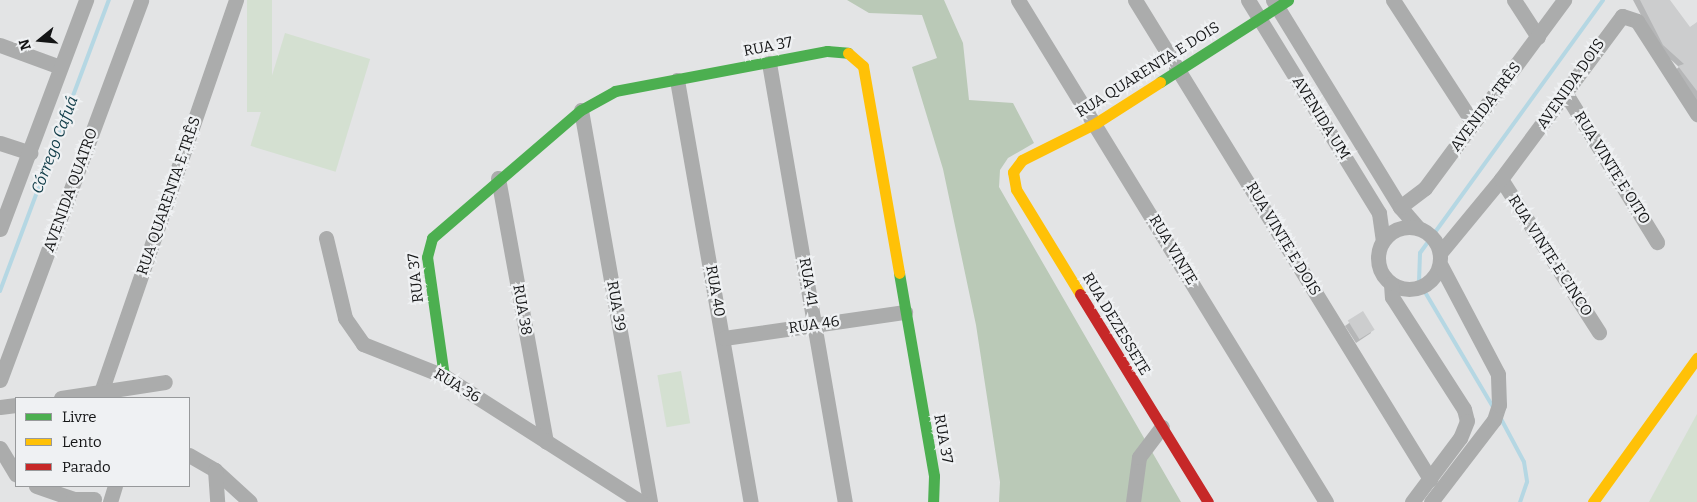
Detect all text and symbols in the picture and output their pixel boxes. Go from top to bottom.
north arrow [15,15,65,65]
street label: RUA QUARENTA E DOIS [1073,18,1223,122]
street label: RUA 37 [742,33,794,61]
street label: AVENIDA DOIS [1533,36,1609,132]
text: N [15,37,35,52]
street label: AVENIDA TRÊS [1447,59,1525,155]
street label: AVENIDA UM [1288,73,1354,163]
water label: Córrego Cafuá [28,93,82,197]
street label: RUA VINTE E OITO [1570,108,1654,228]
street label: RUA QUARENTA E TRÊS [133,114,205,278]
street label: AVENIDA QUATRO [40,126,102,254]
street label: RUA VINTE E DOIS [1242,179,1324,299]
street label: RUA VINTE E CINCO [1504,192,1596,320]
street label: RUA VINTE [1145,212,1201,288]
street label: RUA 37 [404,252,428,304]
street label: RUA 41 [795,257,821,307]
street label: RUA 40 [702,264,728,318]
street label: RUA DEZESSETE [1078,269,1154,379]
street label: RUA 39 [603,279,629,333]
street label: RUA 38 [509,283,535,337]
street label: RUA 46 [787,313,841,337]
street label: RUA 36 [430,365,484,407]
legend [15,397,190,487]
text: Livre [62,408,97,426]
street label: RUA 37 [930,413,956,465]
text: Lento [62,433,102,451]
text: Parado [62,458,111,476]

